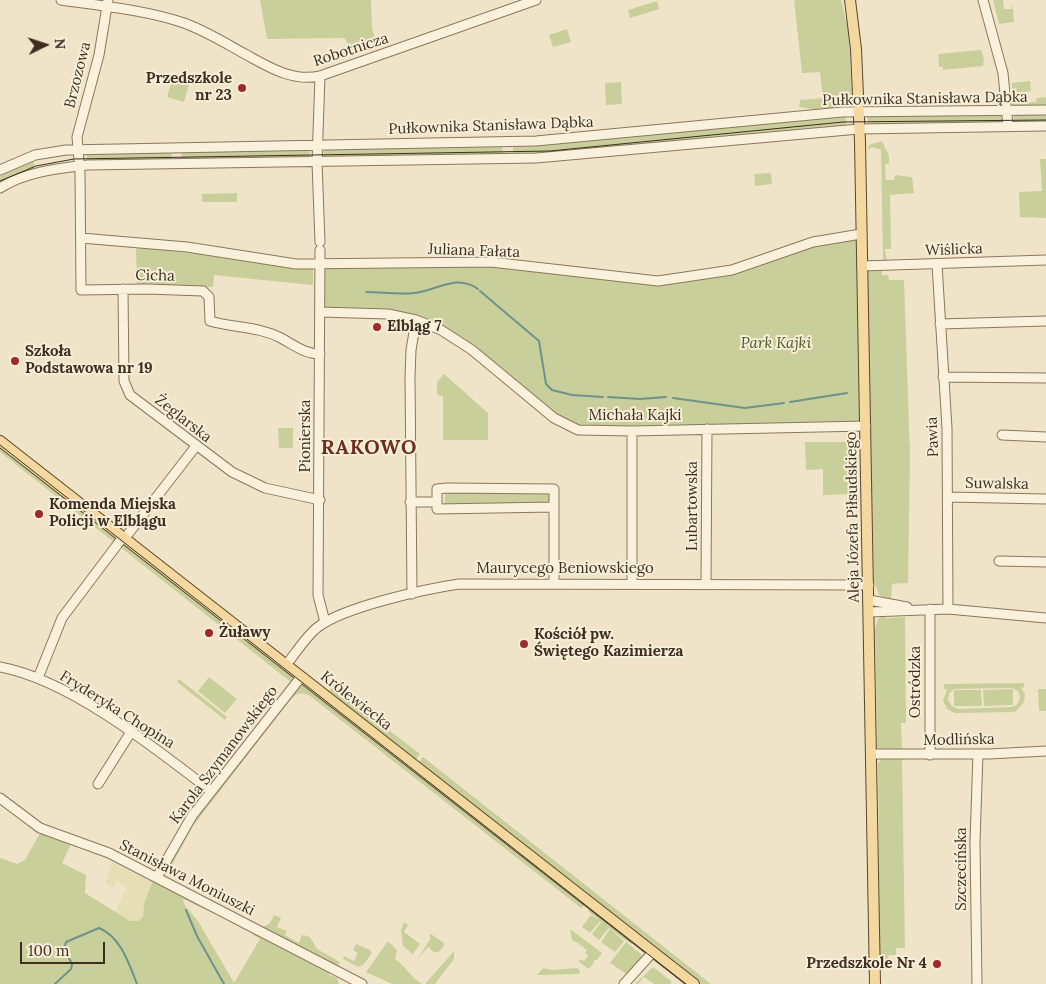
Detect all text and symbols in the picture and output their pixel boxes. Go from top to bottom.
north arrow [20,20,70,70]
street label: Robotnicza [311,29,391,71]
text: N [51,38,69,50]
street label: Brzozowa [61,40,95,110]
place label: Przedszkole nr 23 [146,70,232,105]
marker: Przedszkole nr 23 [236,82,248,94]
street label: Pułkownika Stanisława Dąbka [822,88,1028,110]
street label: Pułkownika Stanisława Dąbka [388,113,594,139]
street label: Juliana Fałata [427,240,521,262]
street label: Wiślicka [925,240,983,260]
street label: Cicha [135,267,175,285]
place label: Elbląg 7 [387,318,441,336]
marker: Elbląg 7 [371,321,383,333]
park label: Park Kajki [741,335,811,353]
place label: Szkoła Podstawowa nr 19 [25,343,153,378]
marker: Szkoła Podstawowa nr 19 [9,355,21,367]
street label: Żeglarska [151,391,215,447]
street label: Pionierska [297,400,315,472]
street label: Michała Kajki [588,407,682,425]
street label: Pawia [923,416,943,458]
street label: Aleja Józefa Piłsudskiego [843,431,863,603]
district label: RAKOWO [320,436,418,460]
street label: Lubartowska [684,461,702,551]
street label: Suwalska [965,474,1029,494]
place label: Komenda Miejska Policji w Elblągu [49,496,176,531]
marker: Komenda Miejska Policji w Elblągu [33,508,45,520]
street label: Maurycego Beniowskiego [476,560,654,578]
place label: Żuławy [219,624,270,642]
place label: Kościół pw. Świętego Kazimierza [534,626,683,661]
marker: Żuławy [203,627,215,639]
marker: Kościół pw. Świętego Kazimierza [518,638,530,650]
street label: Ostródzka [907,646,925,718]
street label: Fryderyka Chopina [56,667,178,753]
street label: Królewiecka [317,668,395,734]
street label: Karola Szymanowskiego [166,682,282,828]
street label: Modlińska [923,730,995,750]
street label: Szczecińska [953,827,971,911]
street label: Stanisława Moniuszki [116,836,258,920]
scale bar [22,932,108,964]
text: 100 m [28,941,69,960]
place label: Przedszkole Nr 4 [806,955,927,973]
marker: Przedszkole Nr 4 [931,958,943,970]

